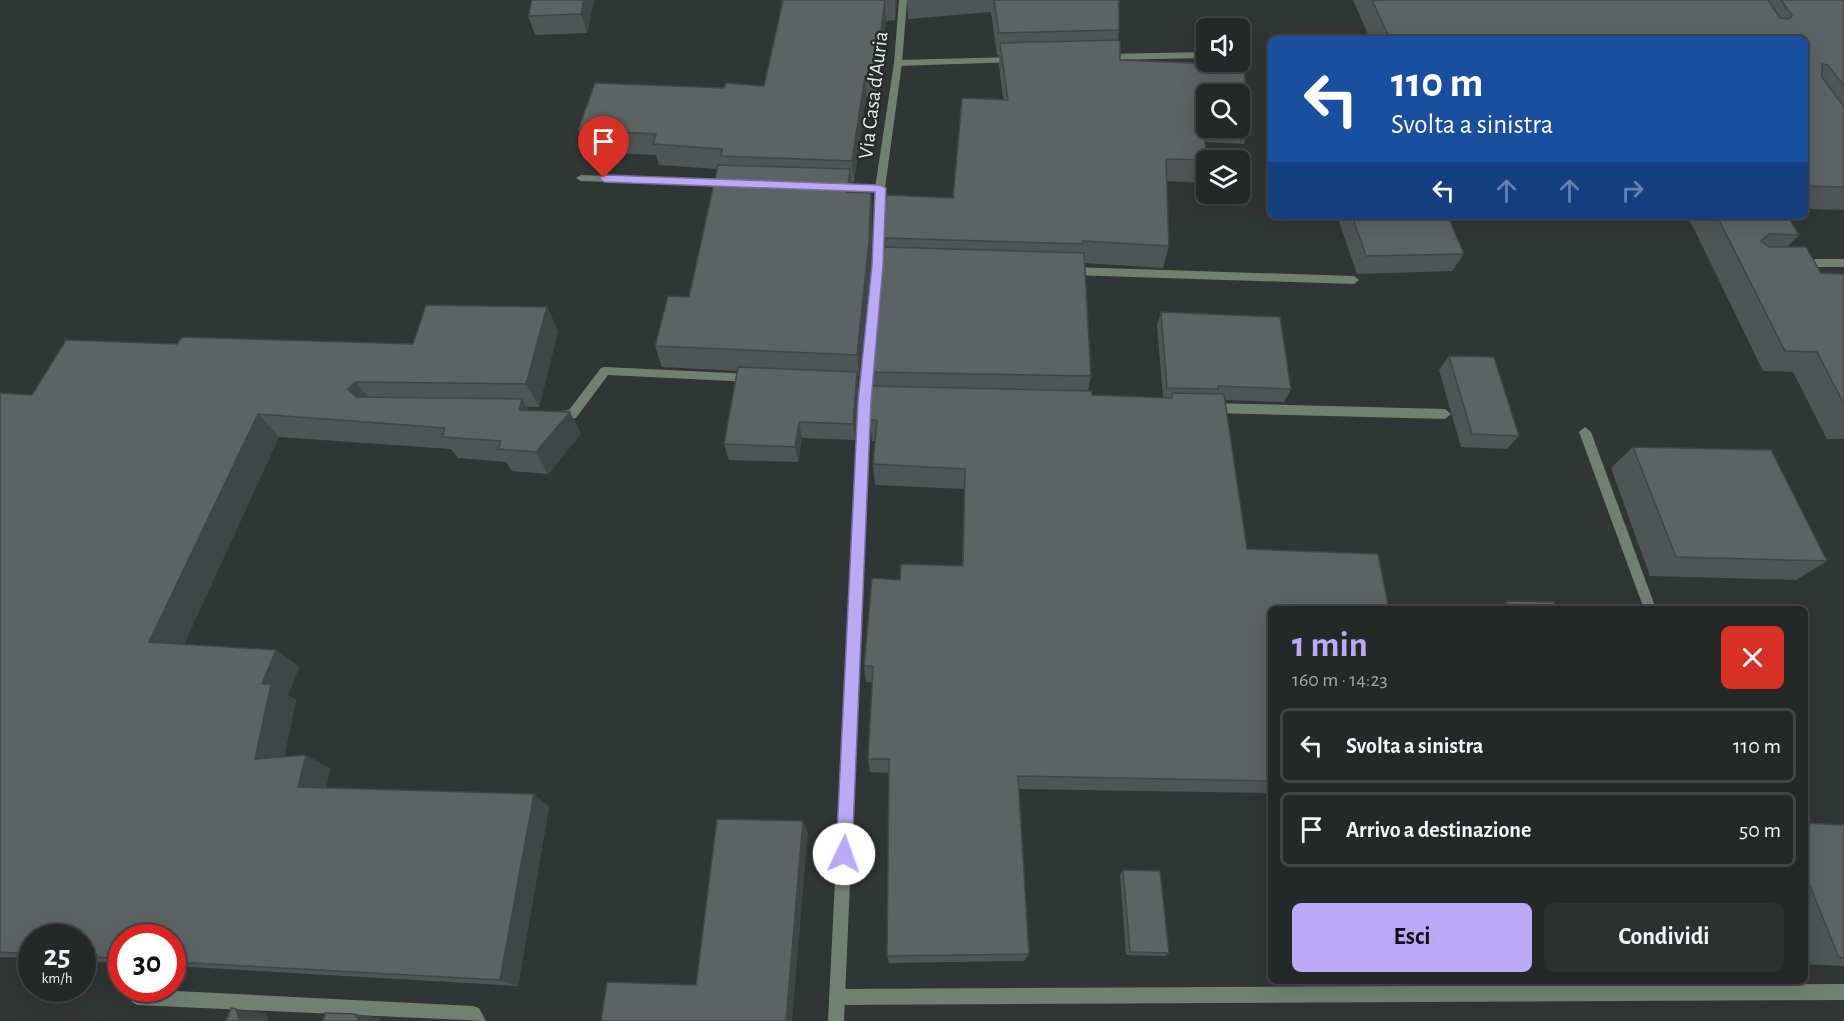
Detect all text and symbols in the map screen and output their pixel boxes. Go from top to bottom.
map controls [1196,18,1250,204]
button: sound [1196,18,1250,72]
street label: Via Casa d'Auria [855,30,892,160]
icon: left [1292,60,1370,138]
text: 110 m [1391,62,1483,104]
button: search [1196,84,1250,138]
text: Svolta a sinistra [1391,111,1553,138]
pin [578,116,629,178]
icon: arrive [587,125,620,158]
button: layers [1196,150,1250,204]
icon: left [1427,174,1460,207]
icon: ahead [1490,174,1523,207]
icon: ahead [1553,174,1586,207]
icon: right [1616,174,1649,207]
button: close [1721,626,1784,689]
text: 1 min [1292,627,1368,663]
text: 160 m · 14:23 [1292,670,1388,690]
icon: left [1295,729,1328,762]
text: Svolta a sinistra [1346,735,1483,757]
text: 110 m [1733,735,1781,757]
icon: arrive [1295,813,1328,846]
text: Arrivo a destinazione [1346,819,1531,841]
text: 50 m [1739,819,1781,841]
position arrow [812,822,876,886]
button: Esci [1292,903,1532,972]
button: Condividi [1544,903,1784,972]
speed limit sign: 30 [108,924,186,1002]
text: 25 [43,941,71,971]
text: km/h [42,971,72,986]

